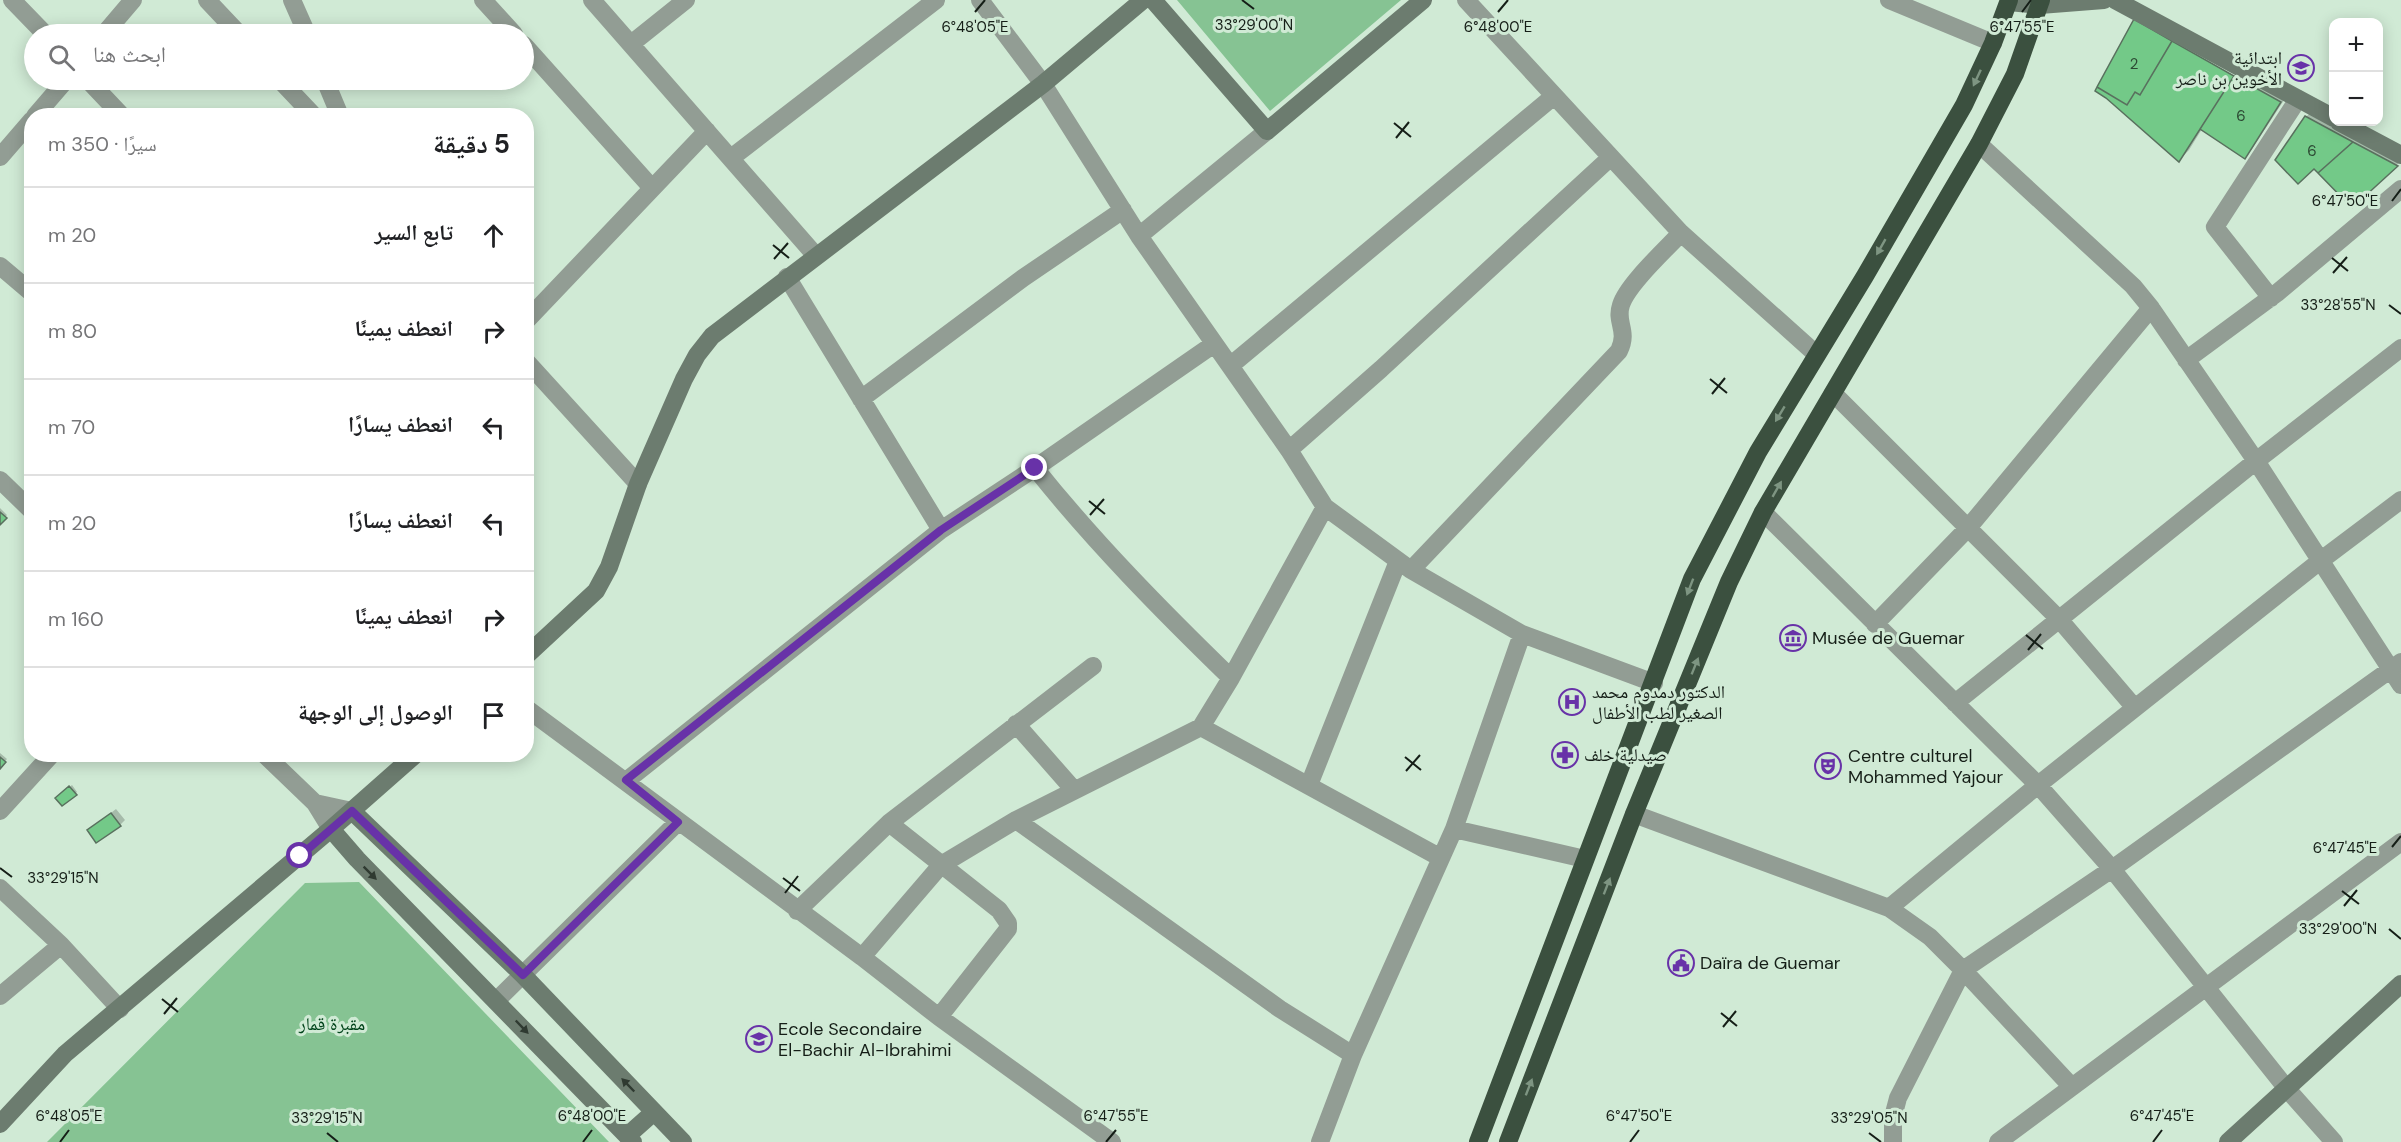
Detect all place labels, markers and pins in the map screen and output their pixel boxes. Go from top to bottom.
place label: ابتدائية الأخوين بن ناصر [2175,46,2282,91]
school or university icon: ابتدائية الأخوين بن ناصر [2286,53,2316,83]
museum icon: Musée de Guemar [1778,623,1808,653]
place label: Musée de Guemar [1812,626,1965,650]
place label: الدكتور دمدوم محمد الصغير لطب الأطفال [1592,680,1725,725]
hospital icon: الدكتور دمدوم محمد الصغير لطب الأطفال [1557,687,1587,717]
pharmacy icon: صيدلية خلف [1550,740,1580,770]
place label: صيدلية خلف [1584,743,1667,767]
place label: Centre culturel Mohammed Yajour [1848,744,2004,789]
theatre icon: Centre culturel Mohammed Yajour [1813,751,1843,781]
public building icon: Daïra de Guemar [1666,948,1696,978]
place label: Daïra de Guemar [1700,951,1841,975]
place label: Ecole Secondaire El-Bachir Al-Ibrahimi [778,1017,952,1062]
school or university icon: Ecole Secondaire El-Bachir Al-Ibrahimi [744,1024,774,1054]

